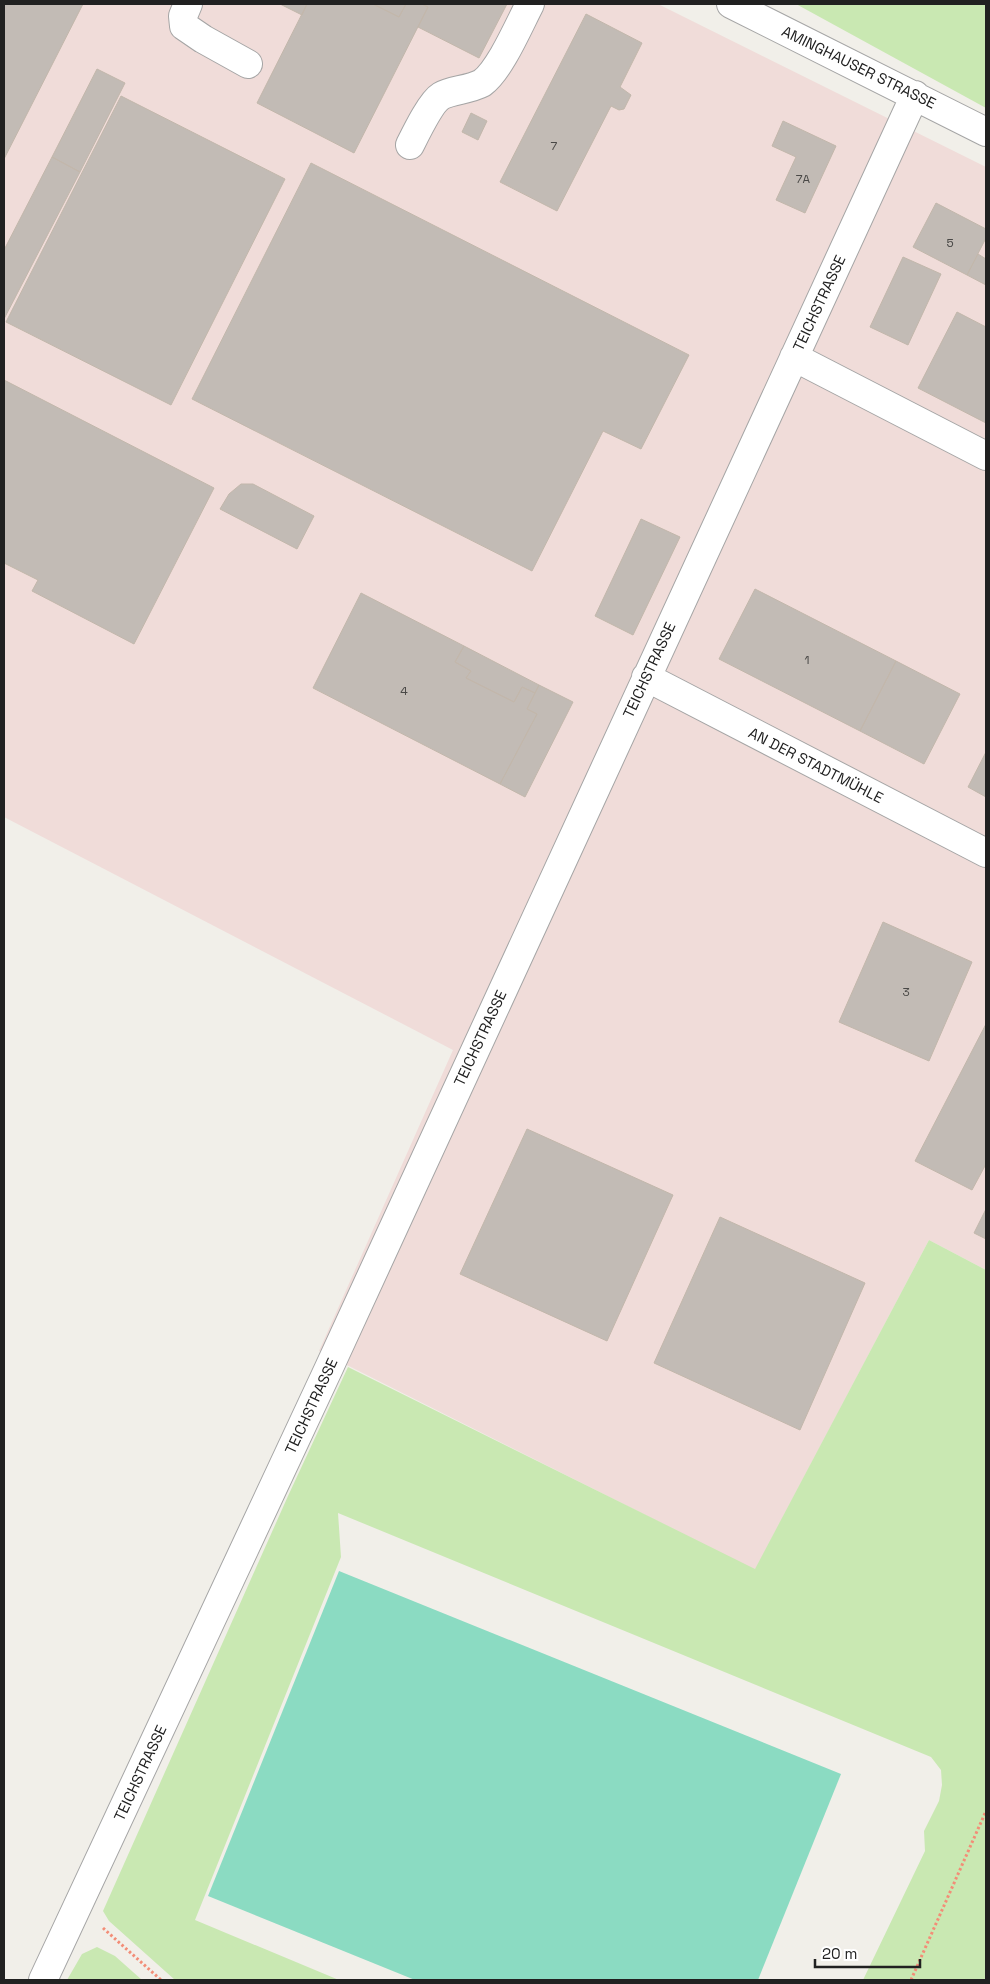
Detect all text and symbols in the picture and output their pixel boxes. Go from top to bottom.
street label: AMINGHAUSER STRASSE [779,21,939,113]
house number: 7 [551,138,558,154]
house number: 7A [796,171,811,187]
house number: 5 [946,235,954,251]
street label: TEICHSTRASSE [788,252,850,354]
street label: TEICHSTRASSE [618,619,680,721]
house number: 1 [804,652,810,668]
house number: 4 [400,683,408,699]
street label: AN DER STADTMÜHLE [745,723,887,807]
house number: 3 [902,984,910,1000]
street label: TEICHSTRASSE [449,987,511,1089]
street label: TEICHSTRASSE [280,1355,342,1457]
street label: TEICHSTRASSE [109,1722,171,1824]
scale bar [815,1936,920,1968]
text: 20 m [822,1944,857,1963]

